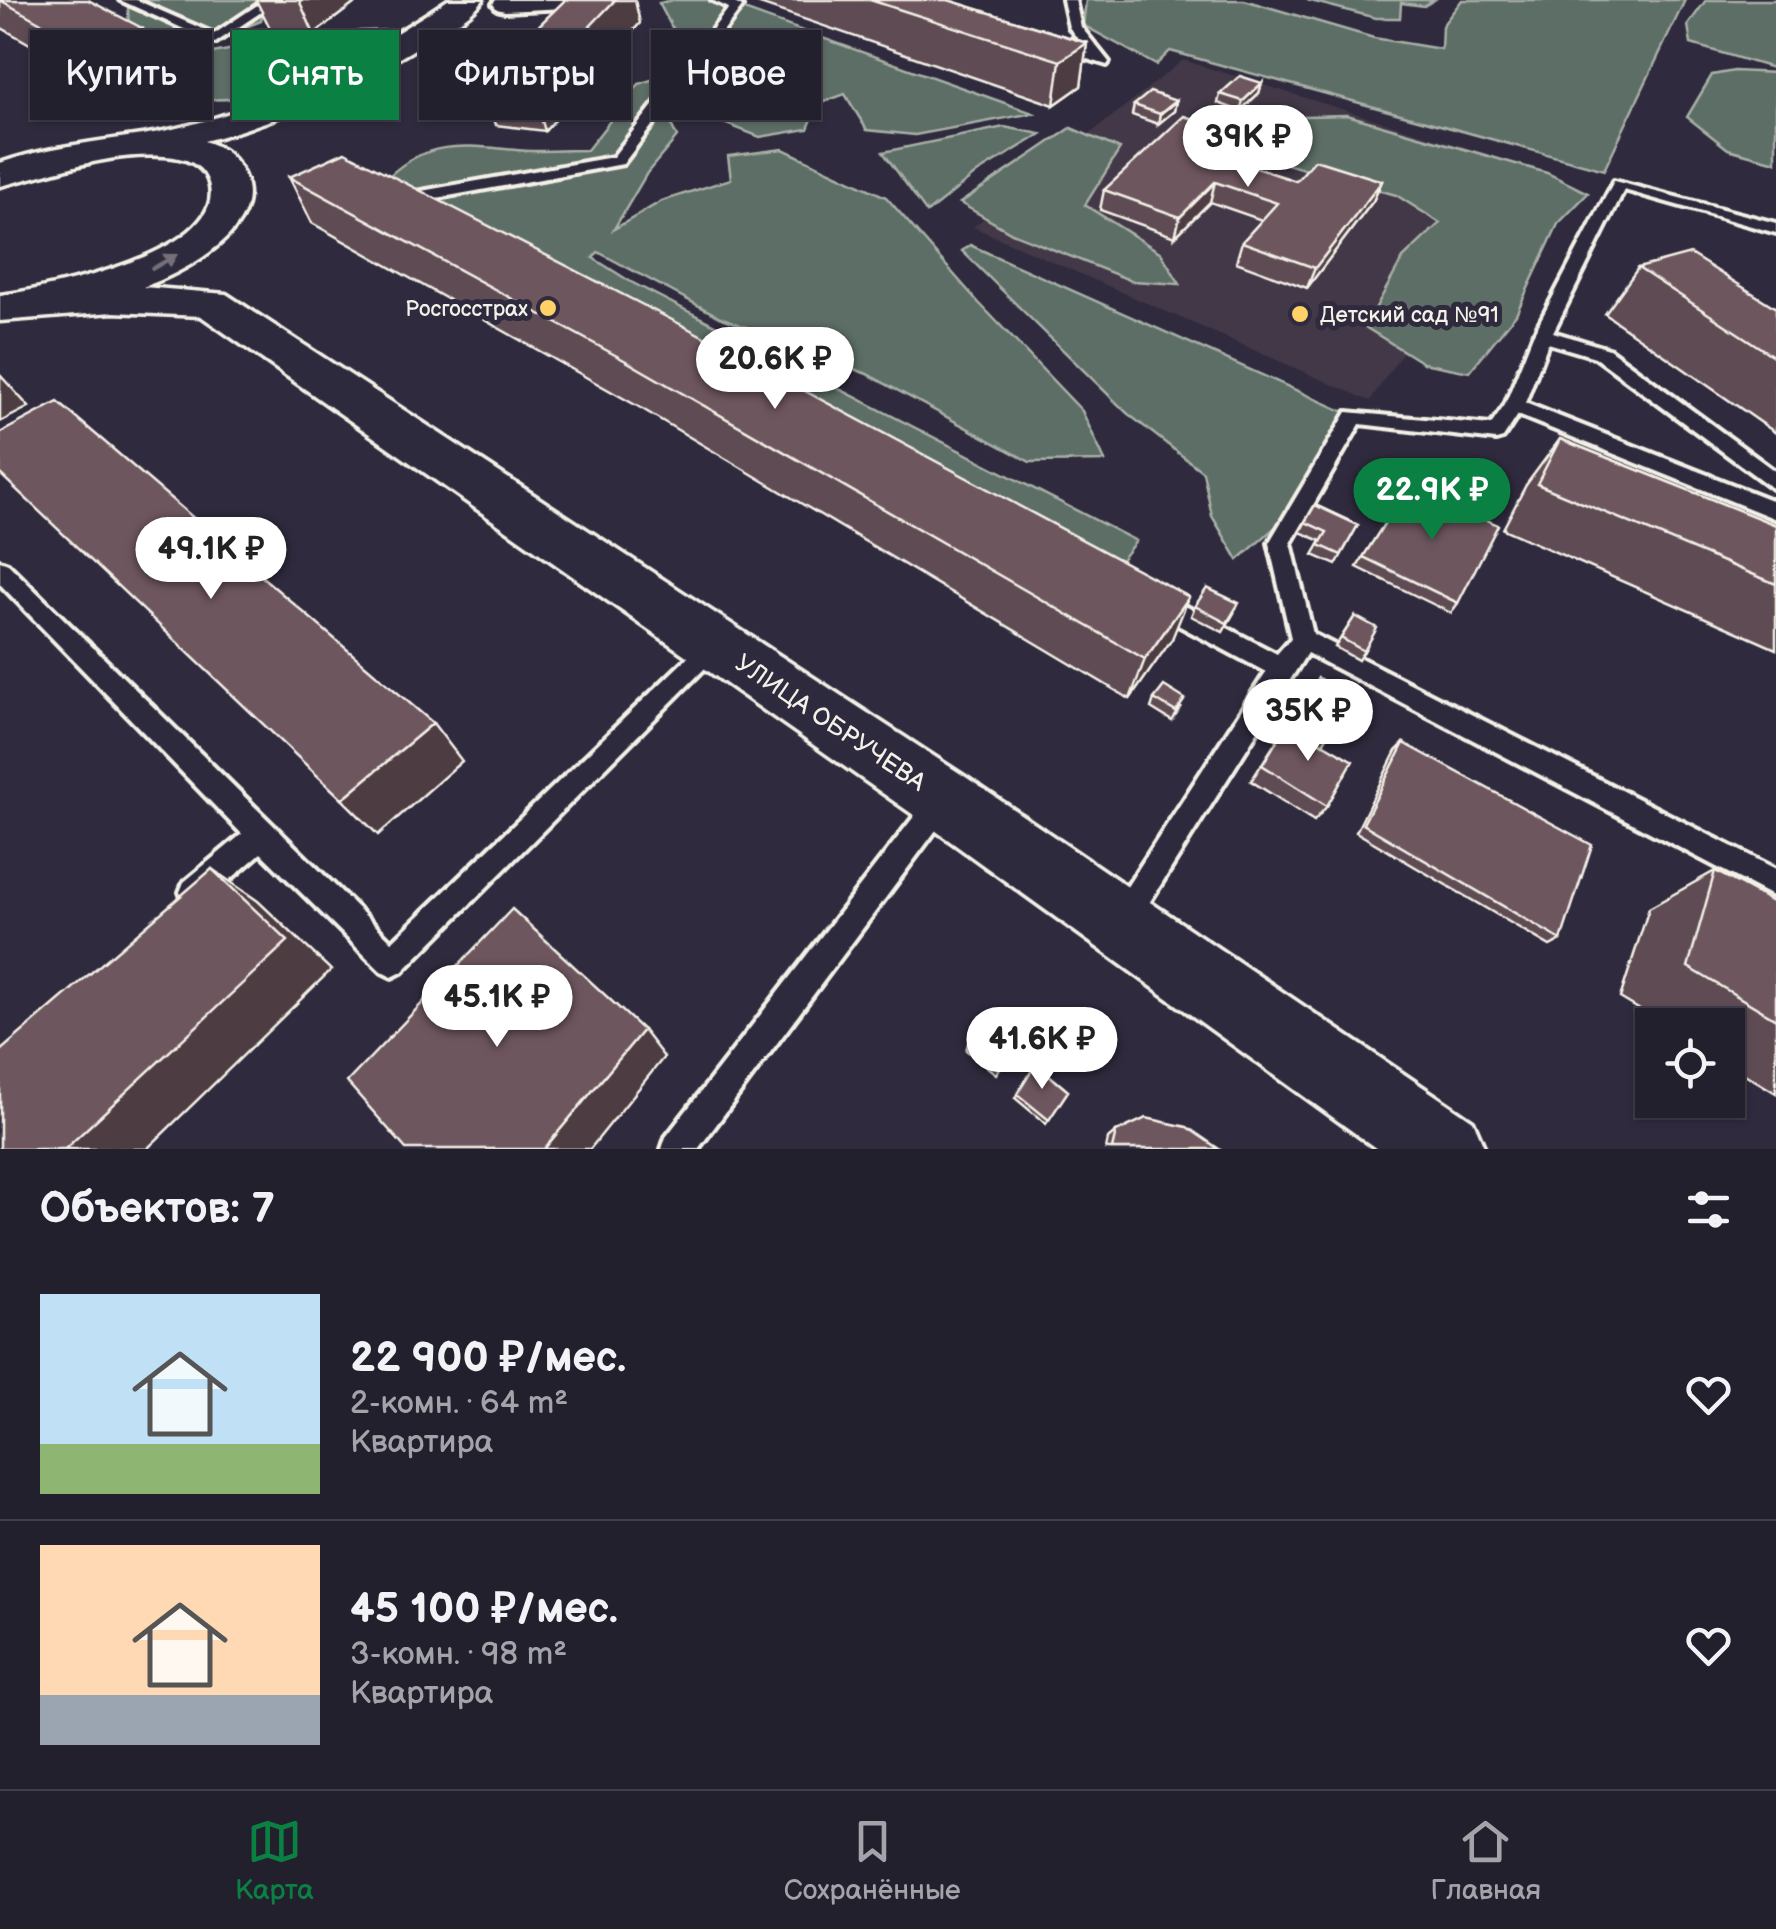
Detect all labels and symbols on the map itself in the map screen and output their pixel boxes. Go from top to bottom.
pin: 39K ₽ [1178,105,1318,190]
one-way arrow [150,254,178,271]
place label: Росгосстрах [405,296,528,323]
marker: Росгосстрах [537,297,559,319]
place label: Детский сад №91 [1320,302,1499,329]
marker: Детский сад №91 [1289,303,1311,325]
pin: 20.6K ₽ [683,327,867,412]
pin: 22.9K ₽ [1340,458,1524,543]
pin: 49.1K ₽ [119,517,303,602]
street label: УЛИЦА ОБРУЧЕВА [729,648,932,799]
pin: 35K ₽ [1238,679,1378,764]
pin: 45.1K ₽ [405,965,589,1050]
pin: 41.6K ₽ [950,1007,1134,1092]

